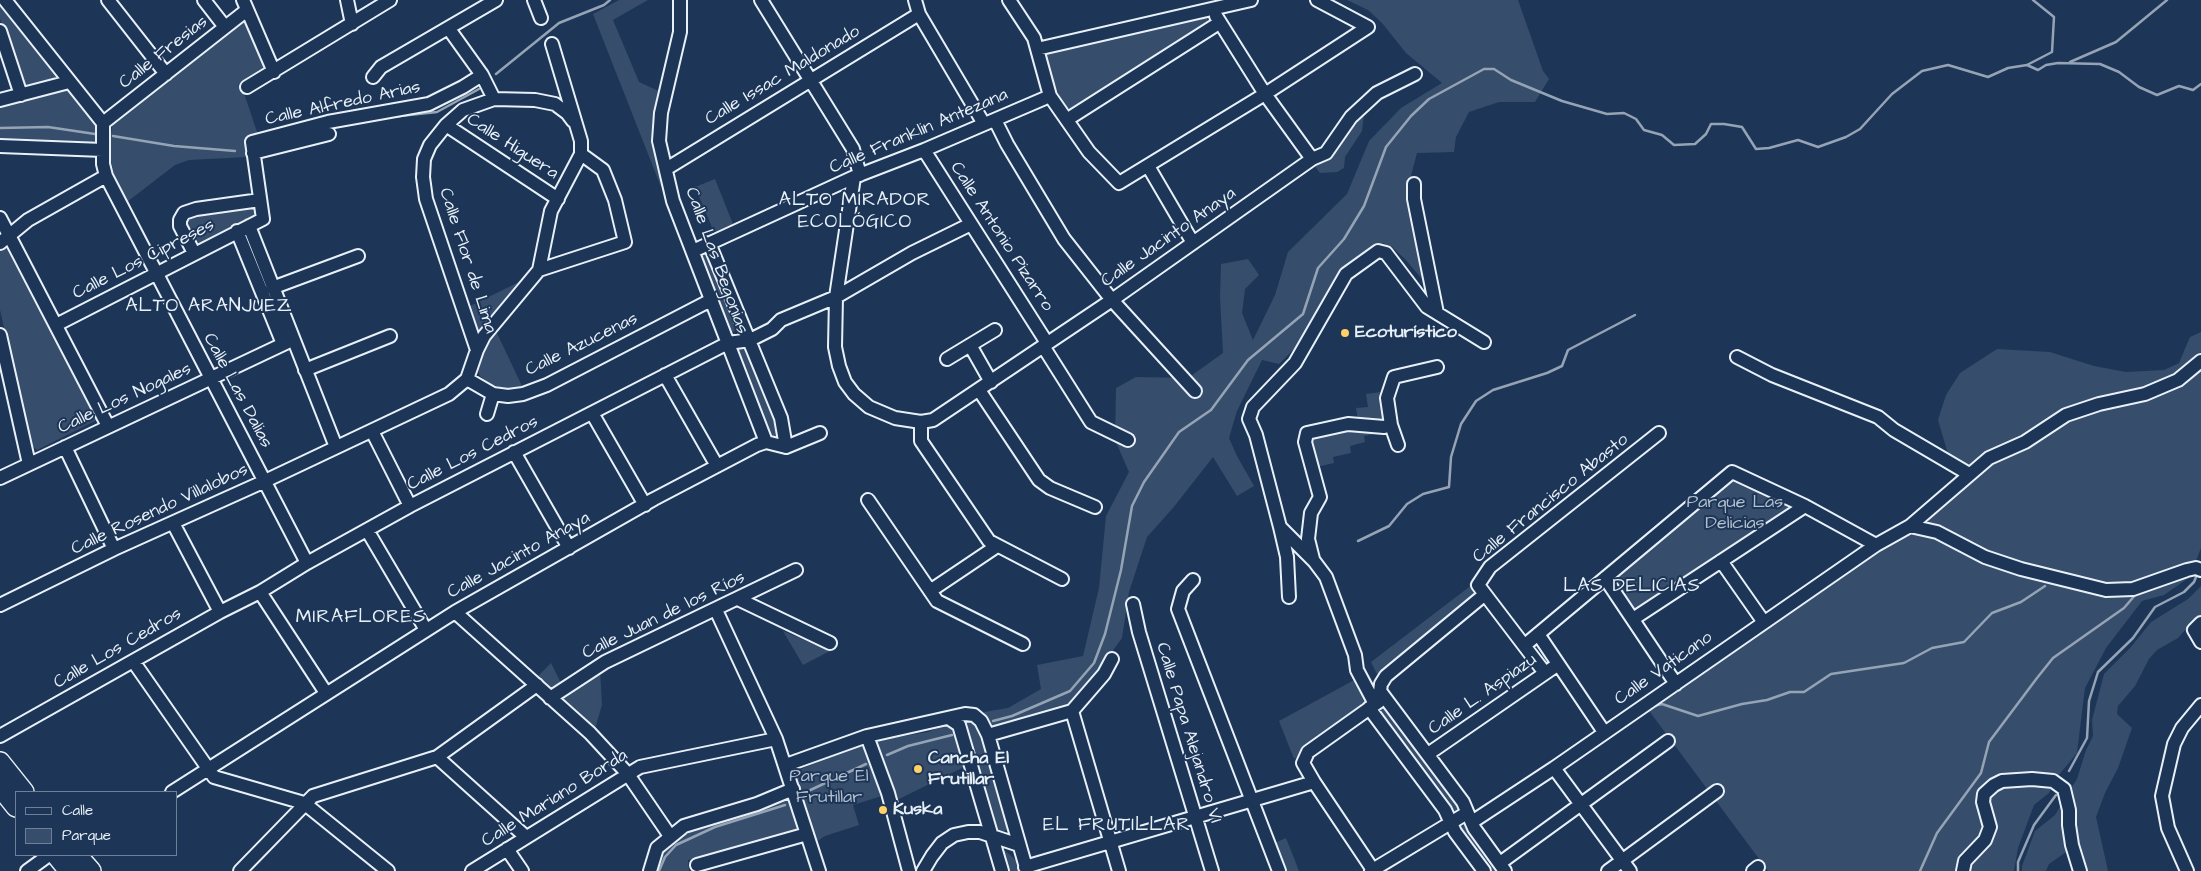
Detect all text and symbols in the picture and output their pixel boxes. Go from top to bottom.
street label: Calle Fresias [115,12,213,94]
street label: Calle Issac Maldonado [702,21,864,131]
street label: Calle Alfredo Arias [263,77,423,131]
street label: Calle Franklin Antezana [827,85,1011,179]
street label: Calle Higuera [462,109,562,185]
street label: Calle Antonio Pizarro [945,158,1057,316]
street label: Calle Jacinto Anaya [1097,183,1241,293]
street label: Calle Las Begonias [679,185,753,337]
street label: Calle Flor de Lima [433,186,501,336]
district label: ALTO MIRADOR ECOLÓGICO [777,190,933,234]
street label: Calle Los Cipreses [69,215,219,305]
district label: ALTO ARANJUEZ [124,296,294,318]
street label: Calle Azucenas [522,308,642,382]
place label: Ecoturístico [1355,322,1457,344]
marker: Ecoturístico [1339,327,1351,339]
street label: Calle Las Dalias [198,330,276,452]
street label: Calle Los Nogales [55,359,195,439]
street label: Calle Los Cedros [404,412,542,496]
street label: Calle Francisco Abasto [1469,430,1633,568]
street label: Calle Rosendo Villalobos [68,459,252,561]
park label: Parque Las Delicias [1687,492,1783,534]
street label: Calle Jacinto Anaya [444,508,594,604]
street label: Calle Juan de los Ríos [579,567,749,665]
district label: LAS DELICIAS [1562,576,1702,598]
street label: Calle Los Cedros [50,604,186,694]
district label: MIRAFLORES [295,607,427,629]
street label: Calle Vaticano [1611,627,1717,711]
street label: Calle Papa Alejandro VI [1150,640,1226,826]
street label: Calle L. Aspiazu [1425,650,1541,740]
street label: Calle Mariano Borda [478,745,632,853]
place label: Cancha El Frutillar [928,748,1009,791]
marker: Cancha El Frutillar [912,763,924,775]
park label: Parque El Frutillar [789,766,869,809]
legend [15,791,178,856]
place label: Kuska [893,799,942,821]
text: Calle [62,800,93,821]
marker: Kuska [877,804,889,816]
district label: EL FRUTILLAR [1041,815,1193,837]
text: Parque [62,825,111,846]

